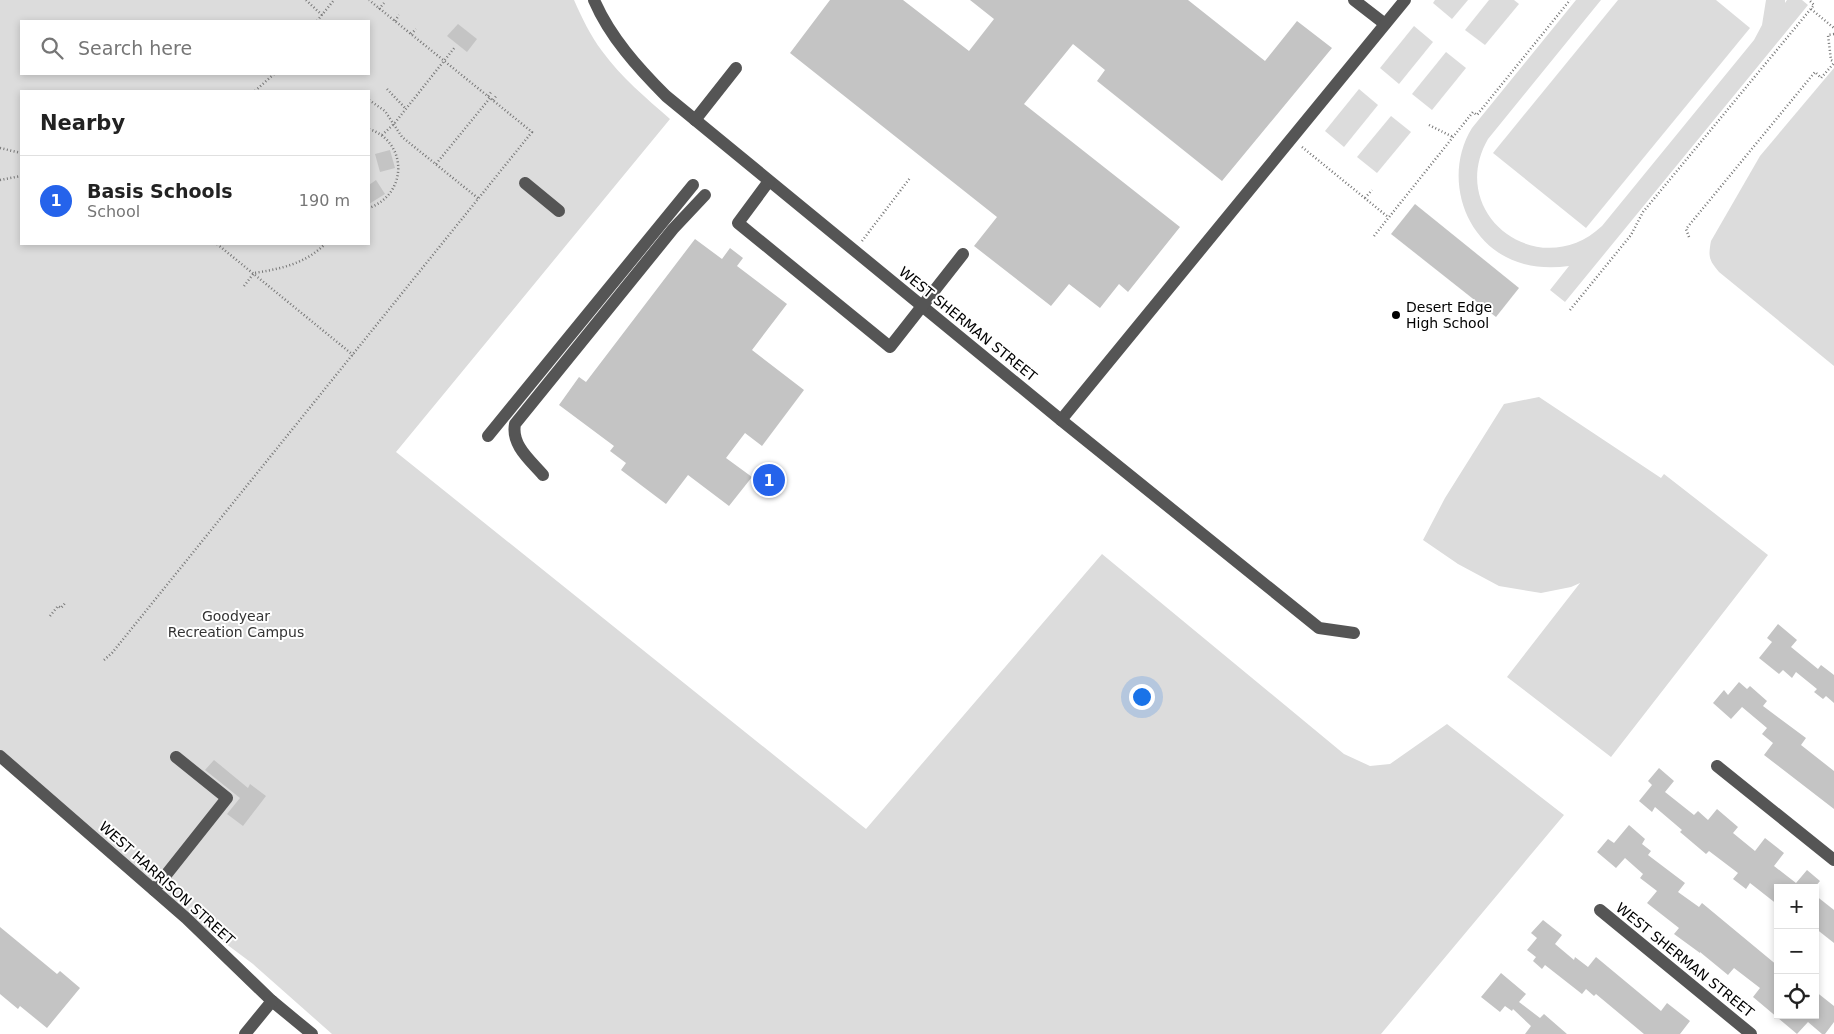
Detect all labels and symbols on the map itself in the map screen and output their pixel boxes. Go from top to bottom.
street label: WEST SHERMAN STREET [896,263,1040,385]
place label: Desert Edge High School [1406,299,1492,331]
marker: Desert Edge High School [1390,309,1402,321]
pin: 1 [753,461,785,499]
park label: Goodyear Recreation Campus [168,608,304,640]
your location [1129,684,1155,710]
street label: WEST HARRISON STREET [96,818,238,948]
street label: WEST SHERMAN STREET [1613,899,1757,1021]

